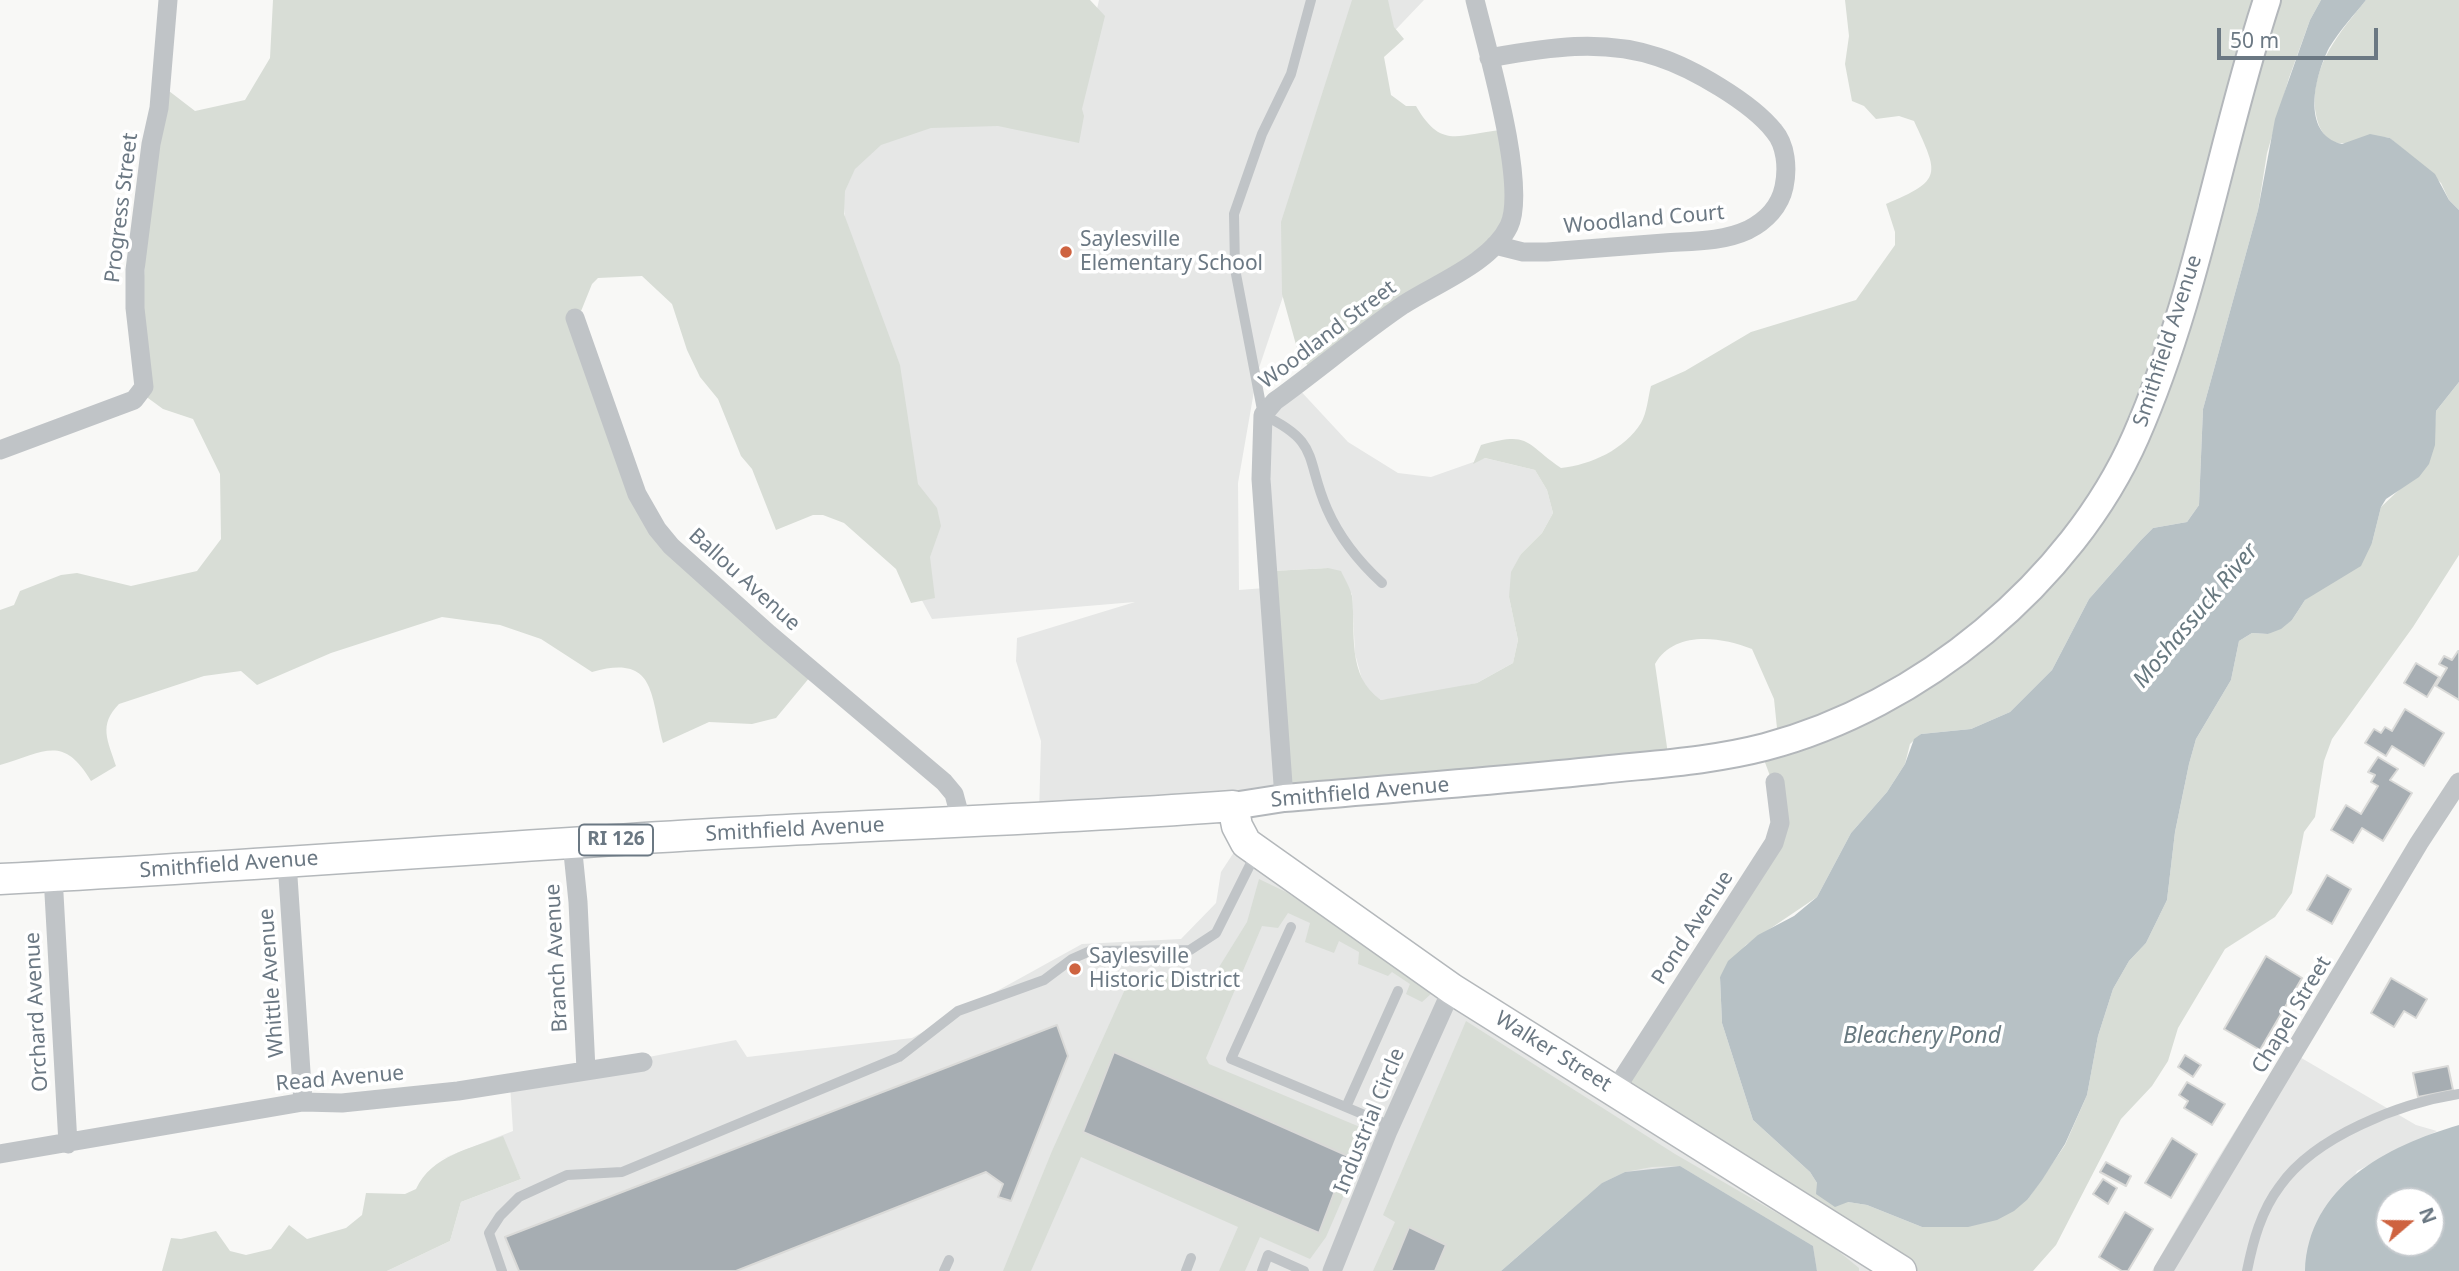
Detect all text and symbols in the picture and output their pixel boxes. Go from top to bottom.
scale bar [2221,14,2382,58]
text: 50 m [2230,26,2279,54]
street label: Progress Street [100,132,144,284]
street label: Woodland Court [1563,200,1725,240]
place label: Saylesville Elementary School [1080,227,1263,277]
marker: Saylesville Elementary School [1058,244,1074,260]
street label: Smithfield Avenue [2128,252,2208,430]
street label: Woodland Street [1255,275,1401,395]
street label: Ballou Avenue [683,523,805,637]
water label: Moshassuck River [2128,538,2264,694]
street label: Smithfield Avenue [1270,773,1450,813]
street label: Smithfield Avenue [705,813,885,847]
road number: RI 126 [579,824,653,856]
street label: Smithfield Avenue [139,846,319,884]
street label: Pond Avenue [1647,866,1739,990]
street label: Branch Avenue [541,883,573,1033]
street label: Whittle Avenue [254,908,290,1058]
street label: Orchard Avenue [20,932,54,1092]
place label: Saylesville Historic District [1089,944,1240,994]
street label: Chapel Street [2247,952,2337,1078]
marker: Saylesville Historic District [1067,961,1083,977]
street label: Walker Street [1490,1006,1616,1098]
water label: Bleachery Pond [1843,1022,2001,1050]
street label: Industrial Circle [1329,1045,1411,1197]
street label: Read Avenue [275,1061,405,1097]
north arrow [2375,1187,2445,1257]
text: N [2413,1204,2443,1227]

